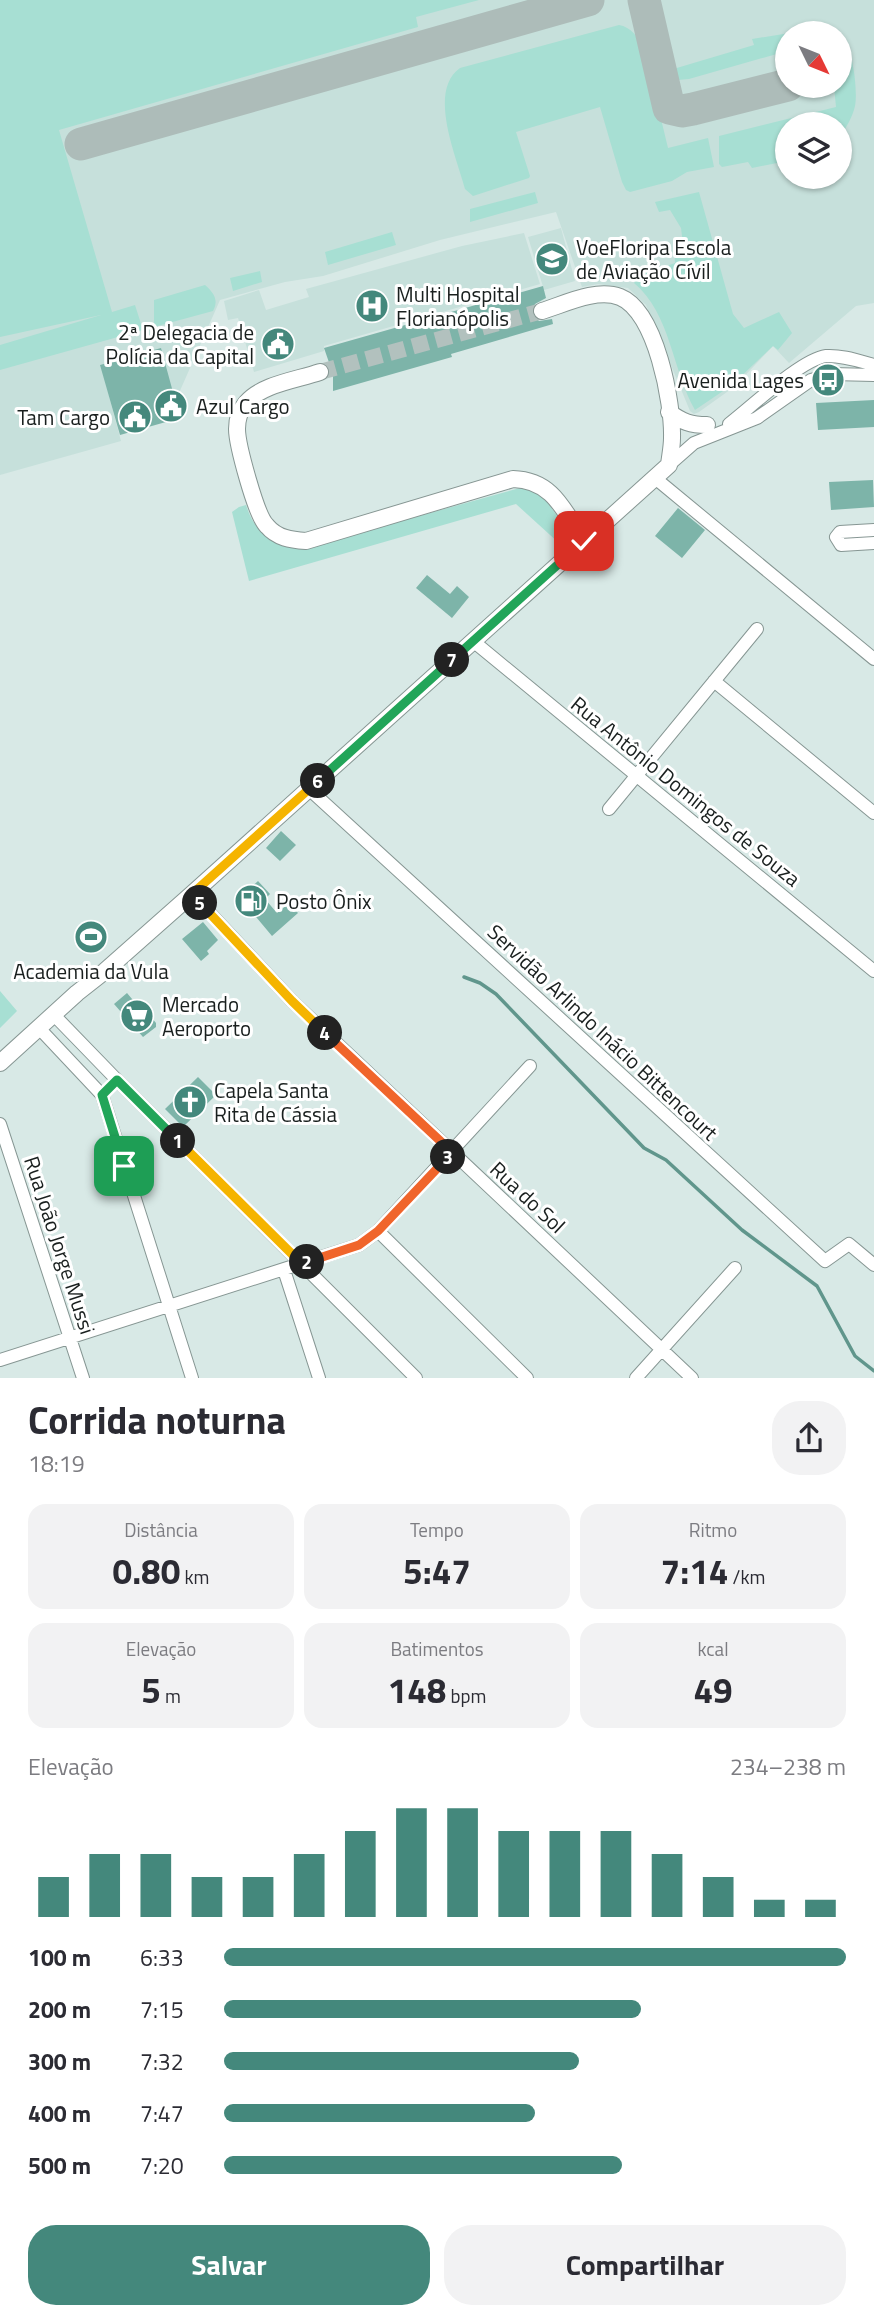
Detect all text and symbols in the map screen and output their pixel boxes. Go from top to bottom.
north arrow [775,21,852,98]
map controls [775,21,852,189]
button: layers [775,112,852,189]
place label: VoeFloripa Escola de Aviação Cívil [576,231,732,287]
school or university icon: VoeFloripa Escola de Aviação Cívil [533,240,571,278]
place label: Multi Hospital Florianópolis [396,278,520,334]
hospital icon: Multi Hospital Florianópolis [353,287,391,325]
place label: 2ª Delegacia de Polícia da Capital [106,316,254,372]
public building icon: 2ª Delegacia de Polícia da Capital [259,325,297,363]
bus stop icon: Avenida Lages [809,361,847,399]
place label: Avenida Lages [677,364,804,396]
public building icon: Azul Cargo [152,387,190,425]
place label: Azul Cargo [196,390,290,422]
public building icon: Tam Cargo [116,398,154,436]
place label: Tam Cargo [17,401,110,433]
pin [554,511,614,571]
icon: check [565,522,603,560]
pin: 7 [434,642,470,678]
text: 7 [446,645,457,674]
street label: Rua Antônio Domingos de Souza [564,688,808,894]
pin: 6 [300,764,336,798]
text: 6 [312,766,323,795]
fuel station icon: Posto Ônix [232,882,270,920]
place label: Posto Ônix [276,885,372,917]
pin: 5 [182,886,218,920]
text: 5 [194,888,205,917]
street label: Servidão Arlindo Inácio Bittencourt [481,916,726,1148]
sports icon: Academia da Vula [72,918,110,956]
place label: Academia da Vula [13,955,169,987]
place label: Mercado Aeroporto [162,988,251,1044]
supermarket icon: Mercado Aeroporto [118,997,156,1035]
pin: 4 [308,1016,342,1050]
text: 4 [319,1018,330,1047]
place label: Capela Santa Rita de Cássia [214,1074,337,1130]
church icon: Capela Santa Rita de Cássia [171,1083,209,1121]
pin: 1 [160,1124,196,1158]
text: 1 [172,1126,183,1155]
pin [94,1136,154,1196]
pin: 3 [430,1140,466,1174]
text: 3 [442,1142,453,1171]
icon: arrive [105,1147,143,1185]
street label: Rua João Jorge Mussi [16,1152,104,1338]
street label: Rua do Sol [483,1153,573,1241]
pin: 2 [290,1244,324,1280]
text: 2 [301,1247,312,1276]
text: Corrida noturna [28,1391,286,1449]
button: share [772,1401,846,1475]
text: 18:19 [28,1446,85,1481]
text: Distância [124,1515,198,1544]
text: Tempo [410,1515,464,1544]
text: Ritmo [689,1515,737,1544]
text: 0.80 [113,1544,180,1598]
text: 5:47 [403,1544,471,1598]
text: 7:14 [661,1544,728,1598]
text: km [180,1562,209,1591]
text: /km [728,1562,765,1591]
text: Elevação [126,1634,196,1663]
text: Batimentos [390,1634,484,1663]
text: kcal [697,1634,729,1663]
text: 5 [141,1663,161,1717]
text: 148 [388,1663,446,1717]
text: 49 [693,1663,733,1717]
text: m [161,1681,181,1710]
text: bpm [446,1681,486,1710]
text: Elevação [28,1749,114,1784]
text: 234–238 m [730,1749,846,1784]
text: 100 m [28,1940,91,1975]
text: 6:33 [140,1940,184,1975]
text: 200 m [28,1992,91,2027]
text: 7:15 [140,1992,184,2027]
text: 300 m [28,2044,91,2079]
text: 7:32 [140,2044,184,2079]
text: 400 m [28,2096,91,2131]
text: 7:47 [140,2096,184,2131]
text: 500 m [28,2148,91,2183]
text: 7:20 [140,2148,184,2183]
button: Salvar [28,2225,430,2305]
button: Compartilhar [444,2225,846,2305]

